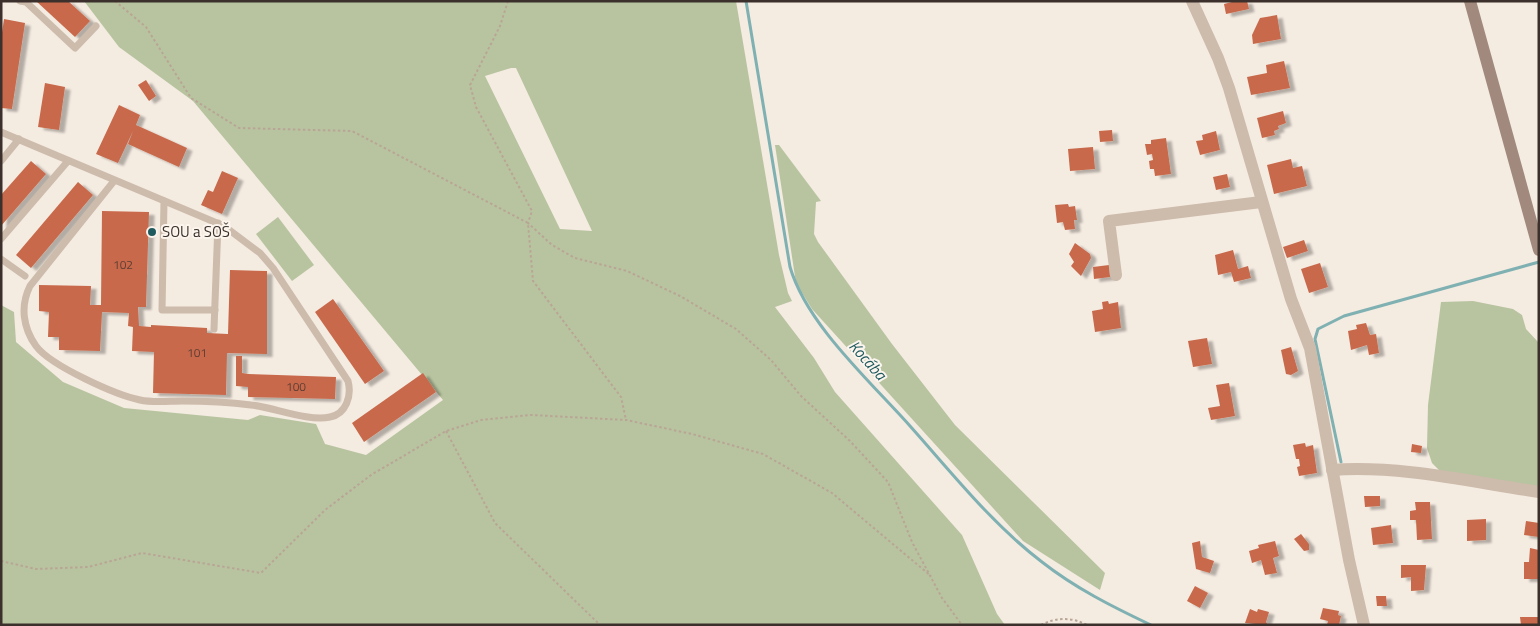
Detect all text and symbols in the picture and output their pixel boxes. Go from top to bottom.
place label: SOU a SOŠ [162,220,230,243]
marker: SOU a SOŠ [146,226,158,238]
house number: 102 [113,255,133,274]
water label: Kocába [844,335,893,386]
house number: 101 [187,343,207,362]
house number: 100 [286,377,306,396]

